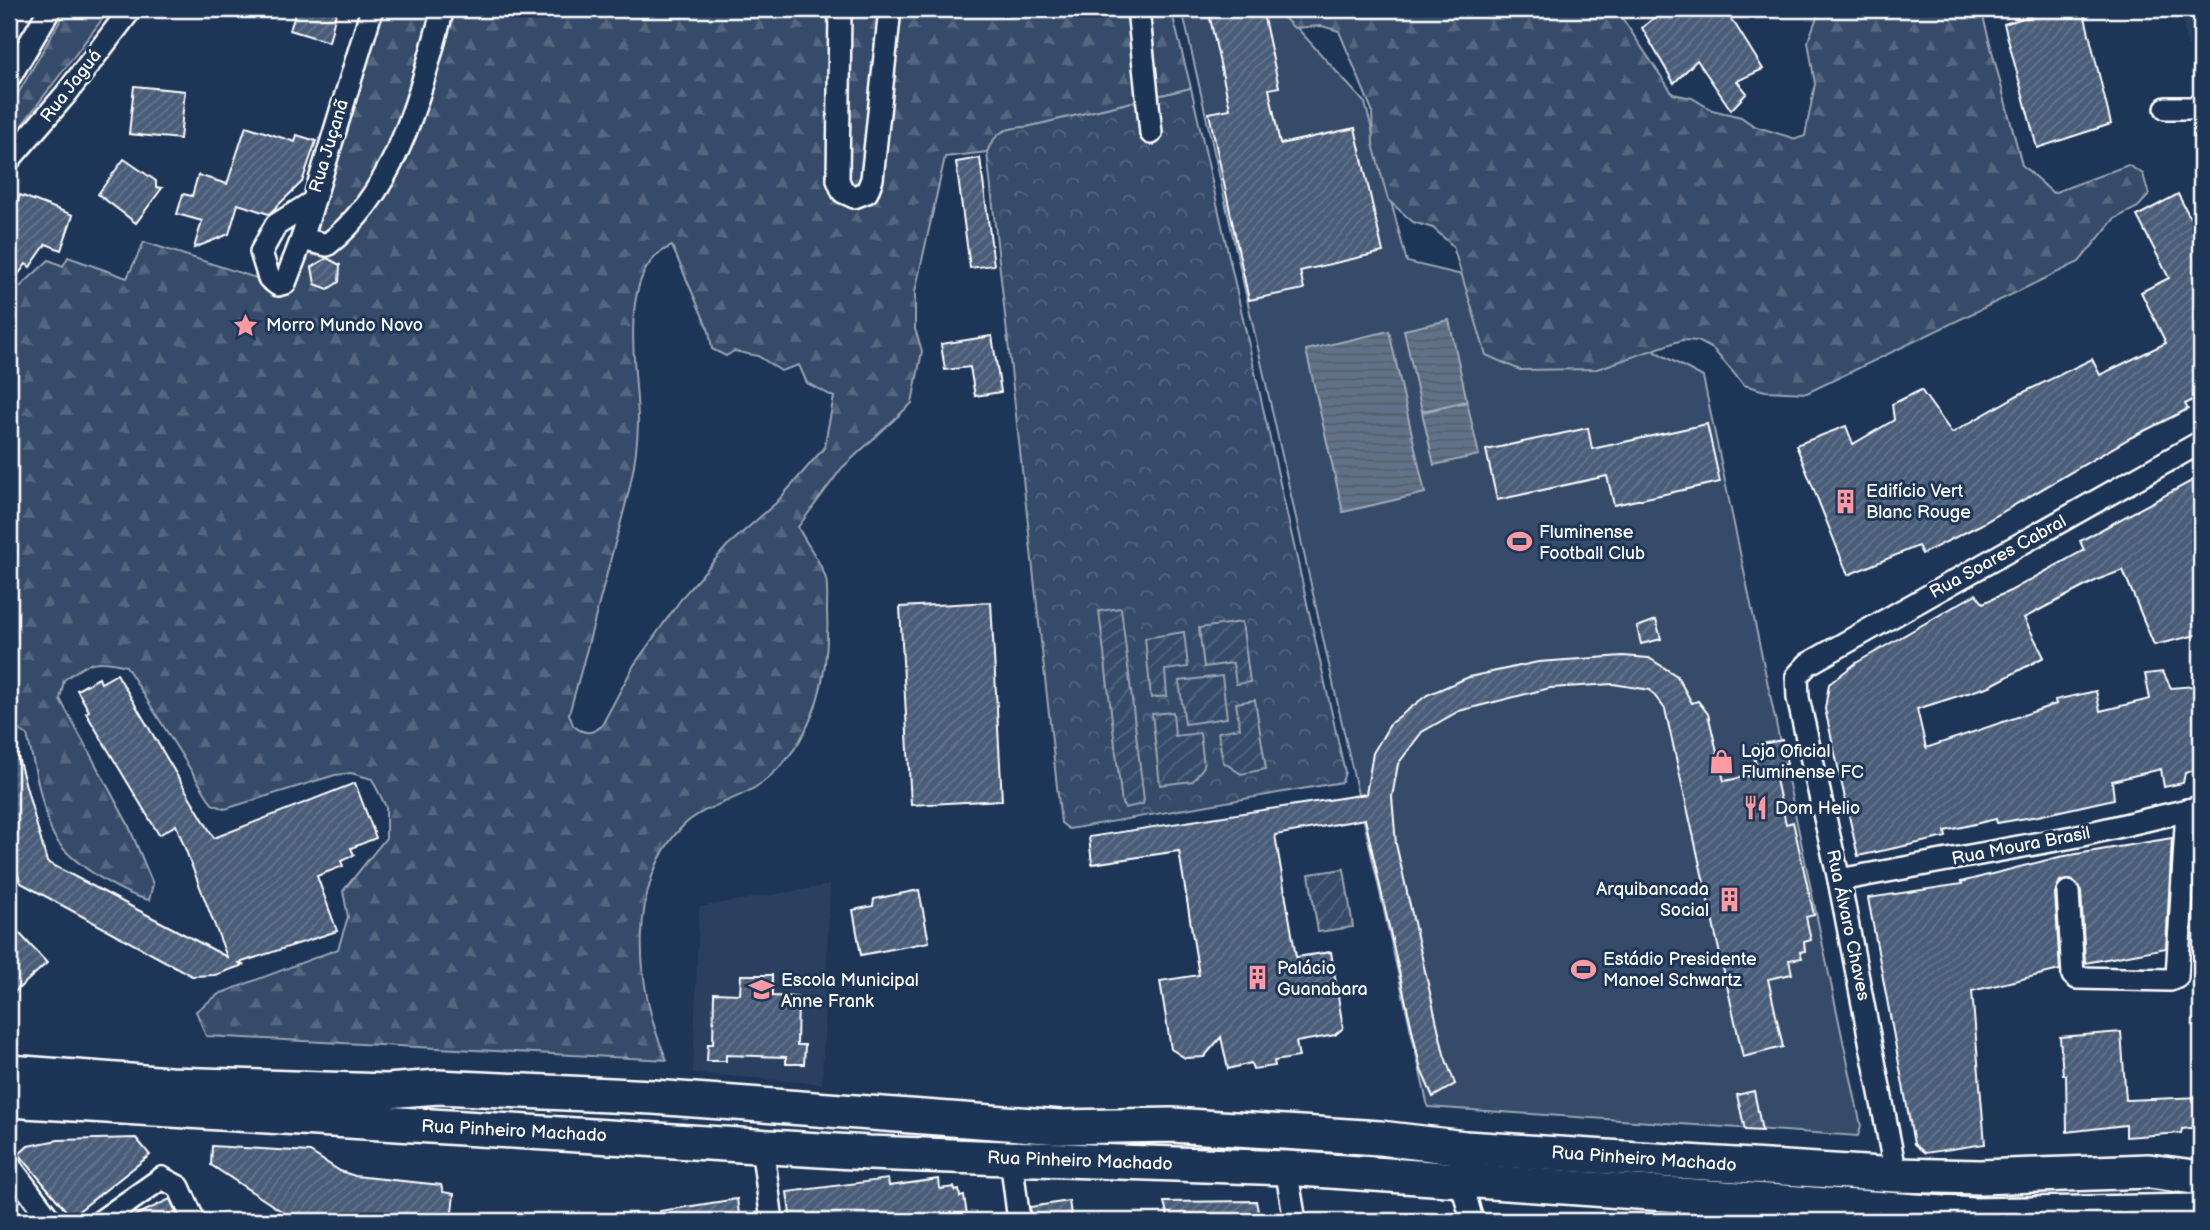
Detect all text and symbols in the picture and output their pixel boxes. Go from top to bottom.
street label: Rua Jaguá [36,45,106,127]
street label: Rua Juçanã [305,97,353,195]
place icon: Morro Mundo Novo [232,311,260,339]
place label: Morro Mundo Novo [266,315,423,336]
place label: Edifício Vert Blanc Rouge [1866,481,1971,523]
building icon: Edifício Vert Blanc Rouge [1832,487,1860,515]
street label: Rua Soares Cabral [1926,511,2070,603]
place label: Fluminense Football Club [1539,522,1645,564]
sports icon: Fluminense Football Club [1505,528,1533,556]
place label: Loja Oficial Fluminense FC [1741,741,1864,783]
shop icon: Loja Oficial Fluminense FC [1707,747,1735,775]
restaurant icon: Dom Helio [1741,794,1769,822]
place label: Dom Helio [1775,798,1860,819]
street label: Rua Moura Brasil [1950,822,2092,870]
street label: Rua Álvaro Chaves [1822,847,1876,1003]
place label: Arquibancada Social [1596,879,1709,921]
building icon: Arquibancada Social [1715,885,1743,913]
place label: Estádio Presidente Manoel Schwartz [1603,949,1757,991]
sports icon: Estádio Presidente Manoel Schwartz [1569,955,1597,983]
place label: Palácio Guanabara [1277,958,1368,1000]
building icon: Palácio Guanabara [1243,964,1271,992]
place label: Escola Municipal Anne Frank [781,970,919,1012]
school or university icon: Escola Municipal Anne Frank [747,976,775,1004]
street label: Rua Pinheiro Machado [421,1116,607,1146]
street label: Rua Pinheiro Machado [1551,1142,1737,1176]
street label: Rua Pinheiro Machado [987,1147,1173,1175]

